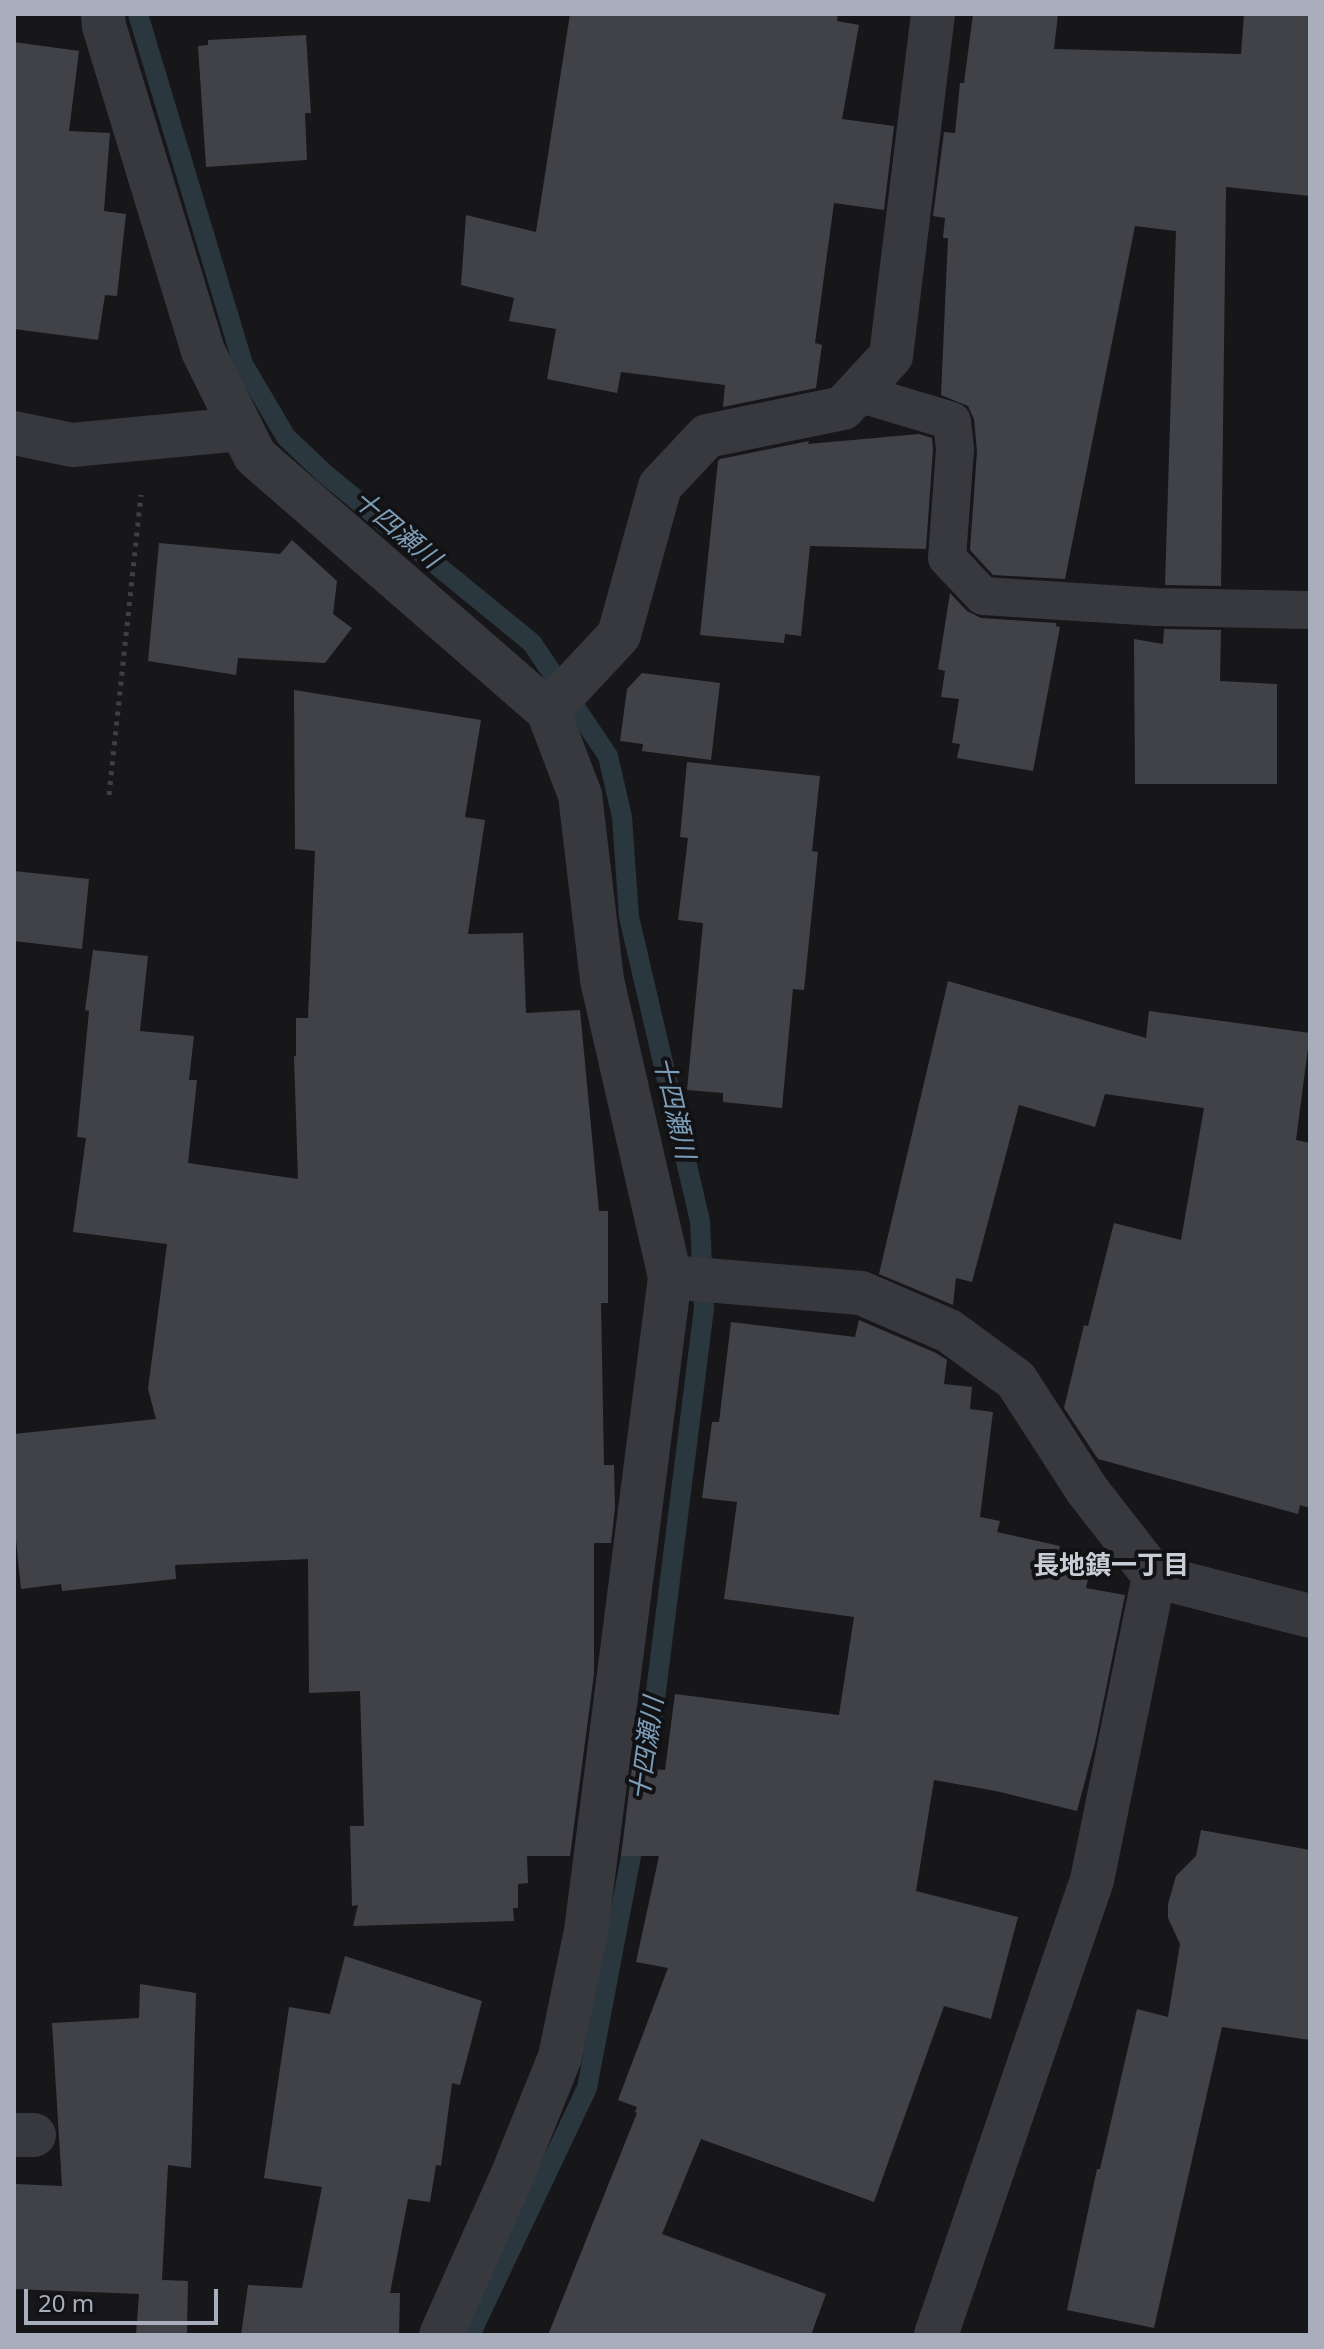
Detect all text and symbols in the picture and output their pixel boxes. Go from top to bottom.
water label: 十四瀬川 [346,485,446,575]
water label: 十四瀬川 [646,1054,700,1162]
district label: 長地鎮一丁目 [1033,1551,1189,1583]
water label: 十四瀬川 [625,1695,671,1803]
scale bar [28,2273,222,2323]
text: 20 m [38,2286,94,2319]

